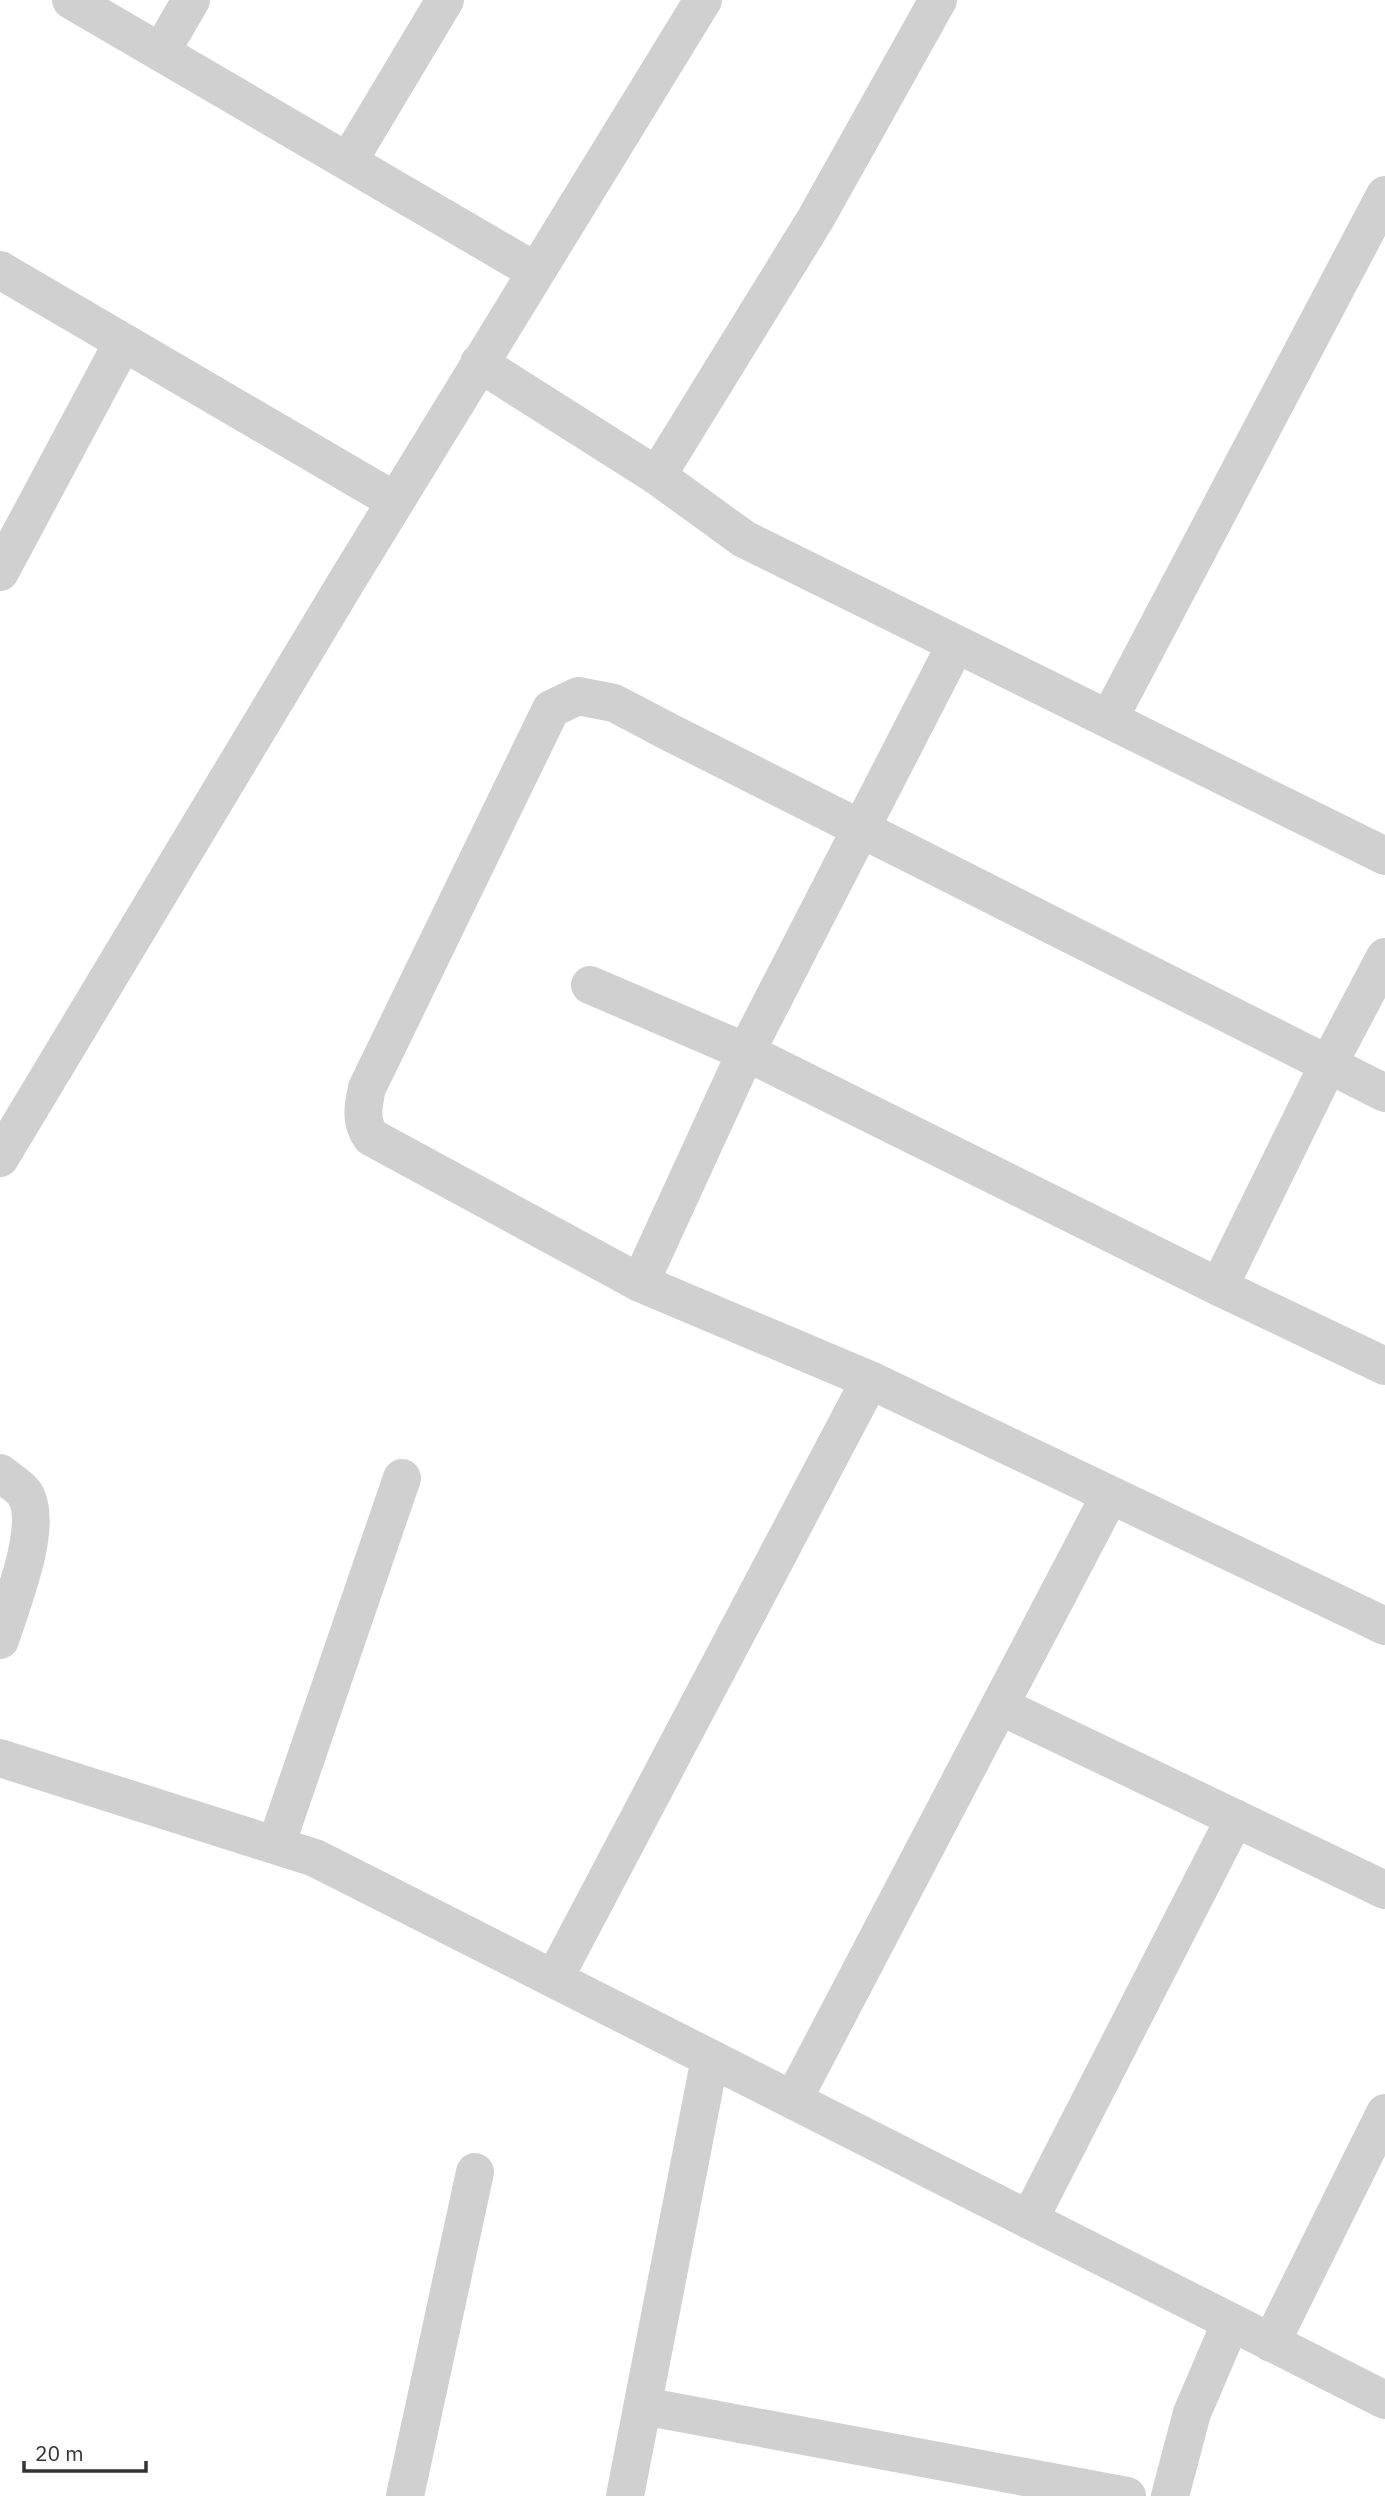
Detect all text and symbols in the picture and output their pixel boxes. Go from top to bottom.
scale bar [24,2430,147,2474]
text: 20 m [35,2439,84,2467]

